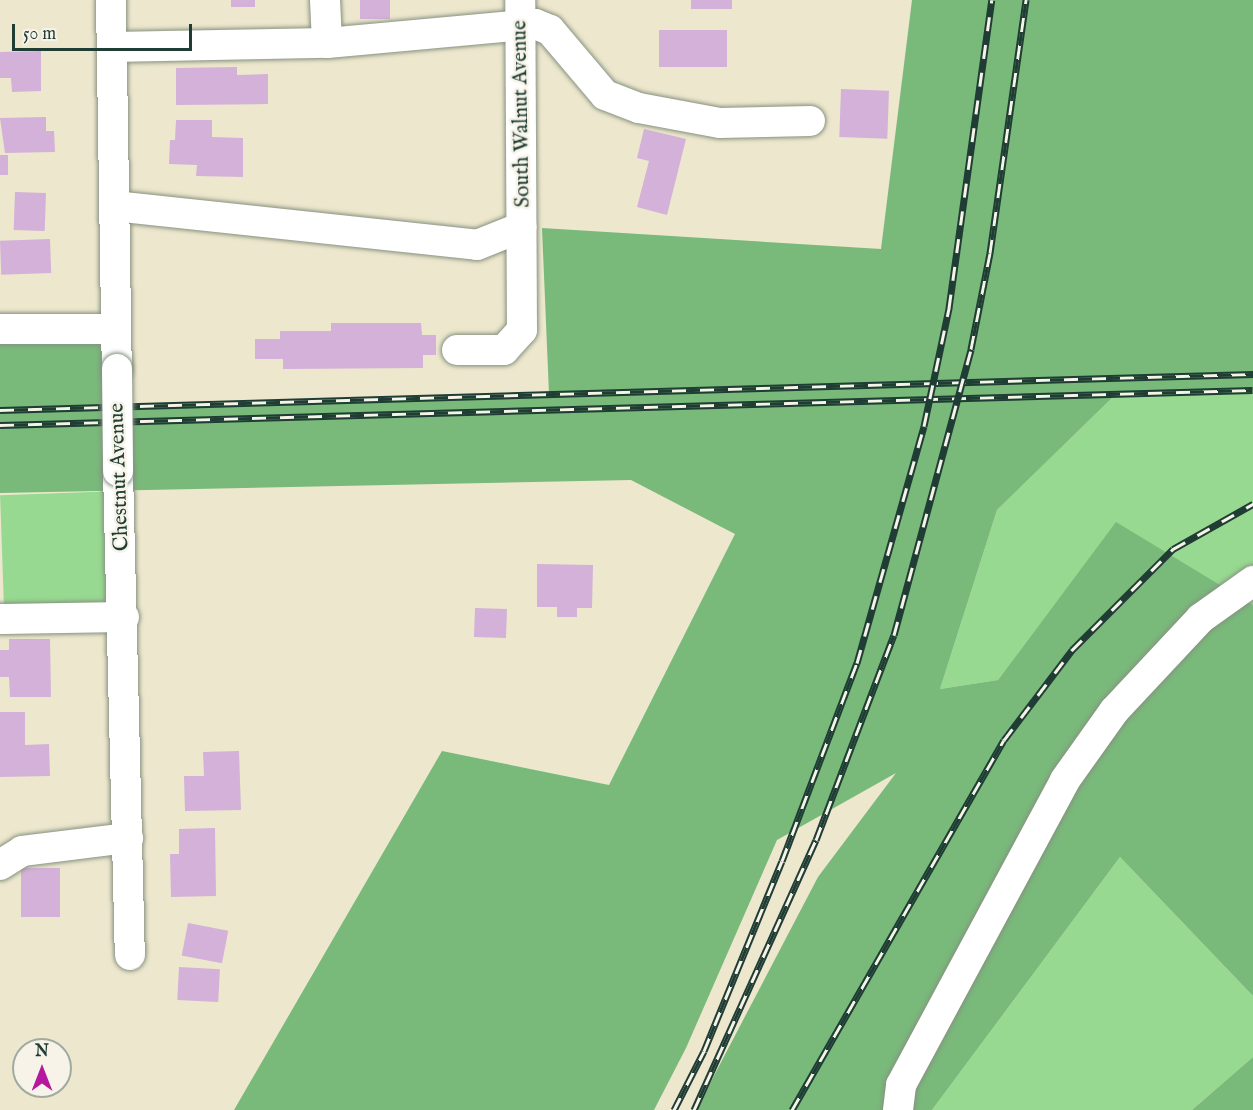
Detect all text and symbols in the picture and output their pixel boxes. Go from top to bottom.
scale bar [15,12,195,50]
street label: South Walnut Avenue [508,20,536,208]
text: 50 m [23,23,56,46]
street label: Chestnut Avenue [105,402,135,552]
north arrow [12,1038,72,1098]
text: N [35,1042,49,1062]

